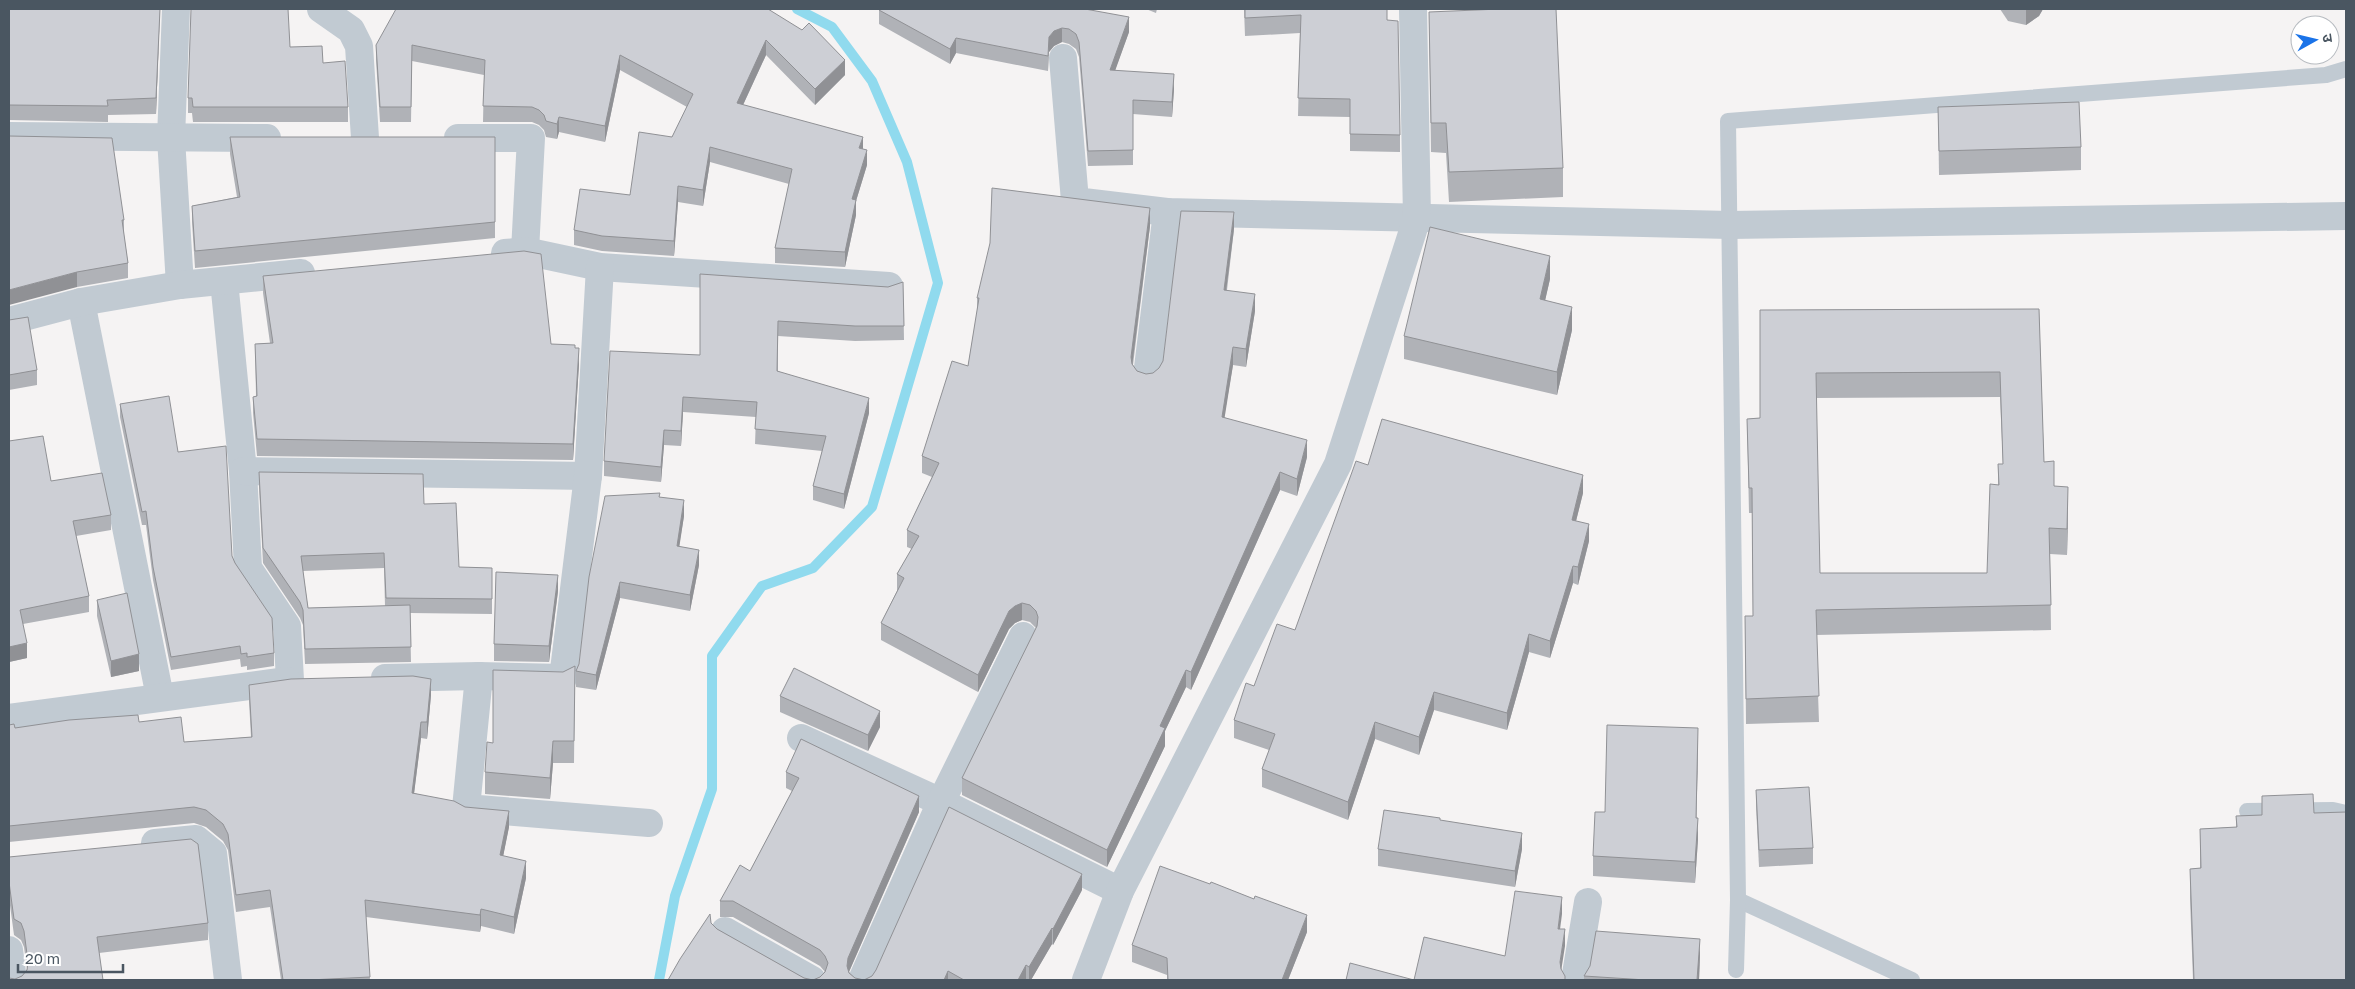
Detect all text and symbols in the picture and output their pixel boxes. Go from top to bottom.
north arrow [2290,15,2340,65]
text: उ [2319,33,2337,44]
scale bar [18,942,122,974]
text: 20 m [25,949,60,967]

